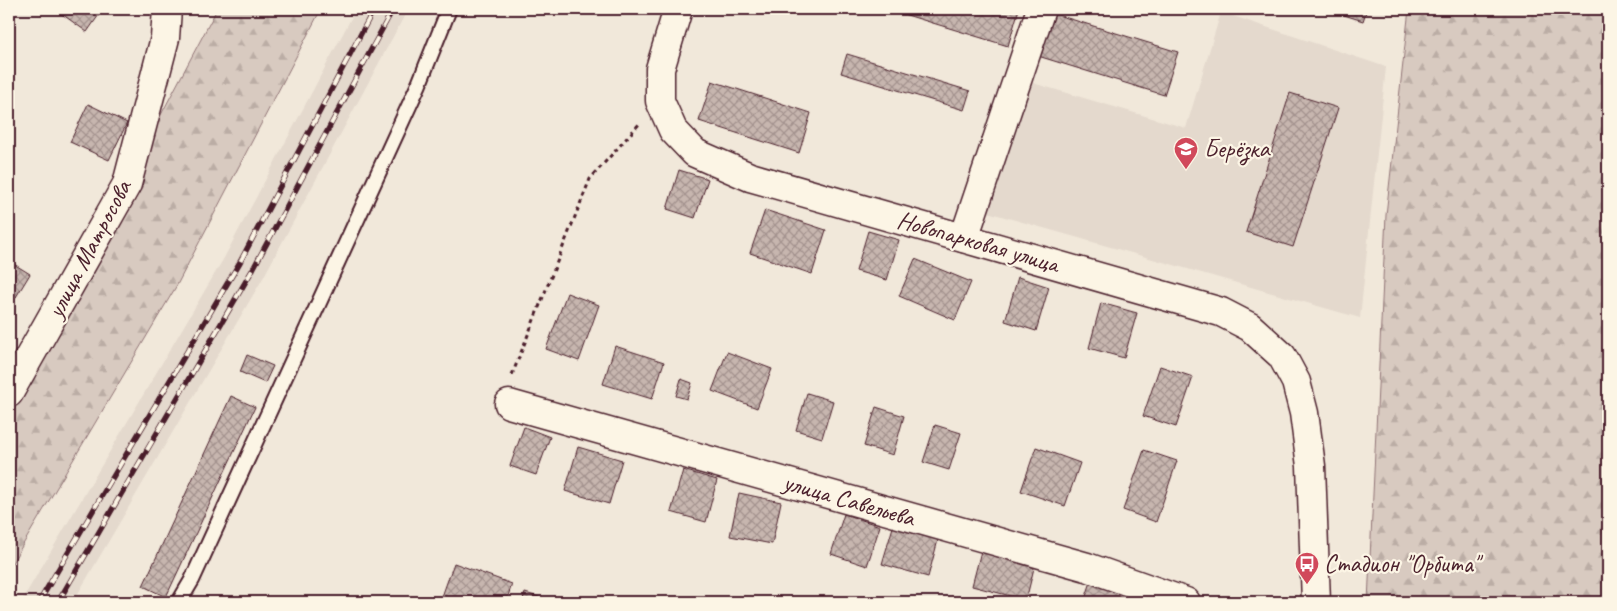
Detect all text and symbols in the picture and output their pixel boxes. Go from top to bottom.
place label: Берёзка [1204,133,1271,166]
school or university icon: Берёзка [1173,136,1199,170]
street label: улица Матросова [38,173,140,325]
street label: Новопарковая улица [894,204,1065,281]
street label: улица Савельева [778,465,920,535]
place label: Стадион "Орбита" [1324,548,1484,580]
bus stop icon: Стадион "Орбита" [1294,551,1320,585]

